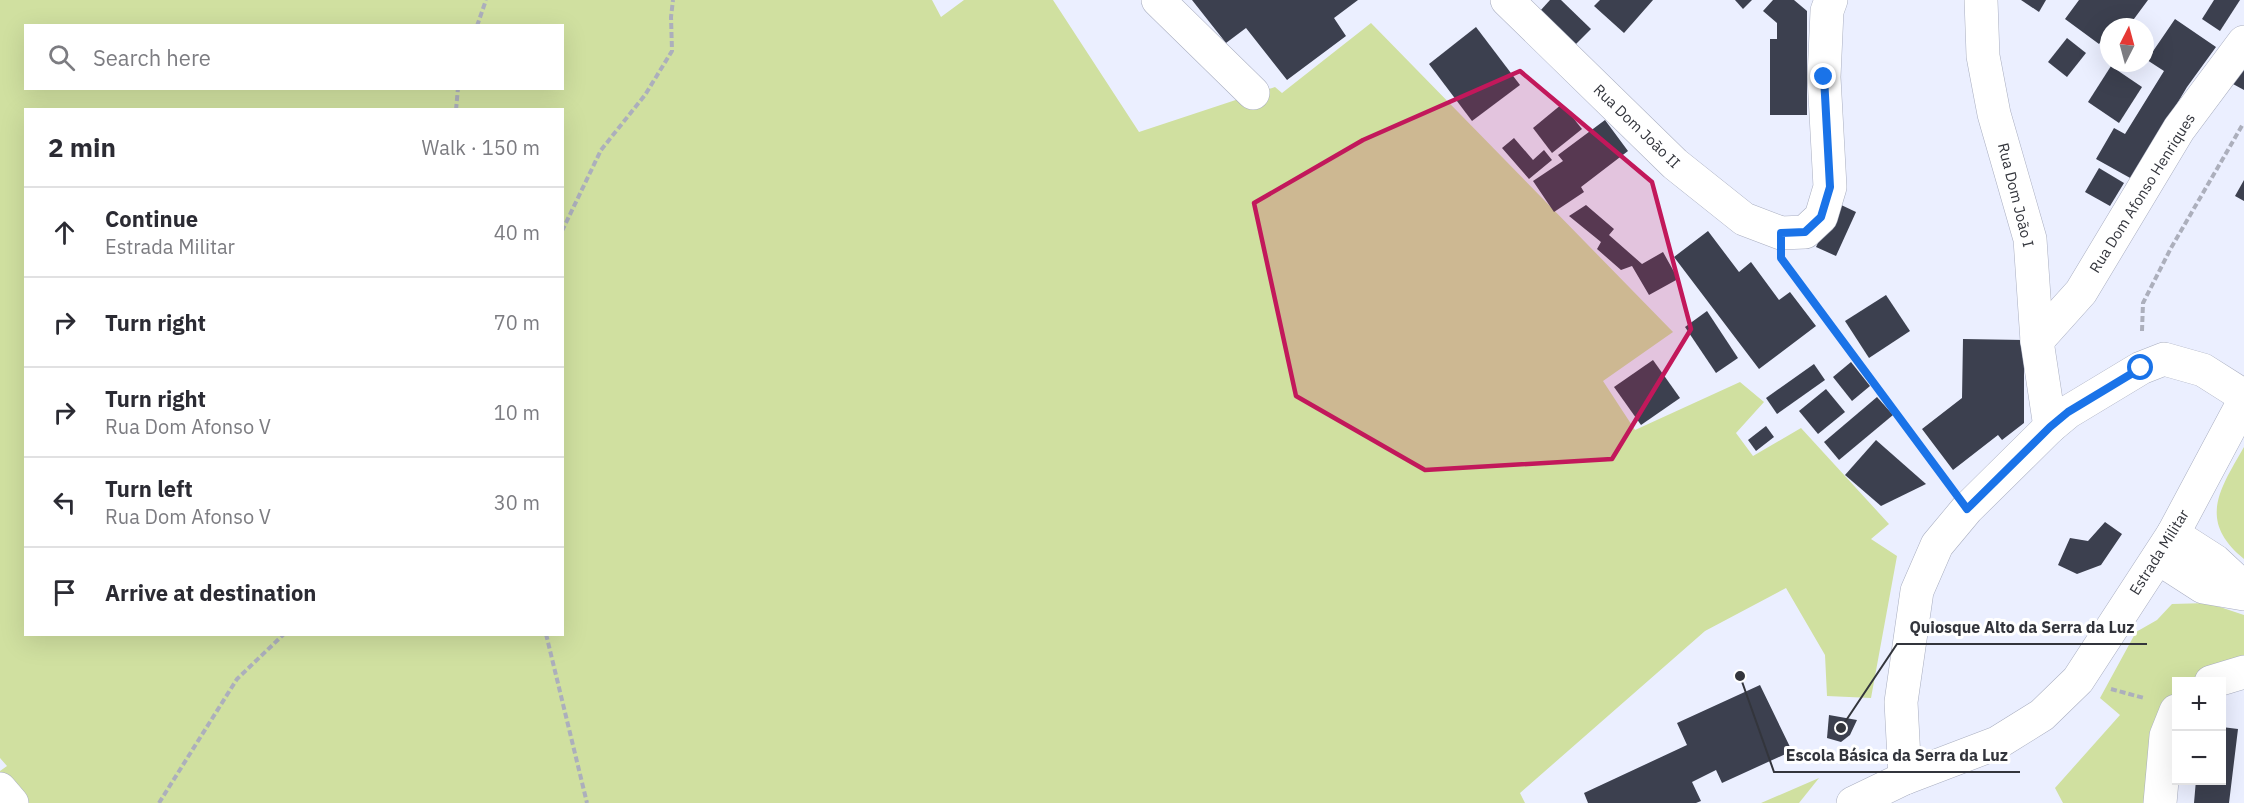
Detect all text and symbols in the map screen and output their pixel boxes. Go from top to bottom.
north arrow [2100,18,2154,72]
search box [24,24,564,90]
icon: search [45,41,78,74]
text: Search here [93,43,211,72]
route end [1810,63,1836,89]
street label: Rua Dom João II [1590,80,1684,172]
street label: Rua Dom Afonso Henriques [2085,110,2199,276]
text: 2 min [48,130,116,164]
text: Walk · 150 m [422,134,540,161]
street label: Rua Dom João I [1994,141,2038,249]
text: Continue [105,204,198,233]
icon: ahead [48,216,81,249]
text: 40 m [494,219,540,246]
text: Estrada Militar [105,233,235,260]
icon: right [48,306,81,339]
text: Turn right [105,308,206,337]
text: 70 m [494,309,540,336]
route start [2127,354,2153,380]
text: Turn right [105,384,206,413]
icon: right [48,396,81,429]
text: 10 m [494,399,540,426]
text: Rua Dom Afonso V [105,413,271,440]
text: Turn left [105,474,193,503]
icon: left [48,486,81,519]
text: 30 m [494,489,540,516]
text: Rua Dom Afonso V [105,503,271,530]
street label: Estrada Militar [2125,505,2193,598]
icon: arrive [48,576,81,609]
text: Arrive at destination [105,578,316,607]
callout: Quiosque Alto da Serra da Luz [1897,610,2147,644]
text: Quiosque Alto da Serra da Luz [1909,617,2135,637]
map controls [2172,677,2226,785]
button: + [2172,677,2226,731]
button: − [2172,731,2226,785]
callout: Escola Básica da Serra da Luz [1774,738,2020,772]
text: Escola Básica da Serra da Luz [1786,745,2008,765]

